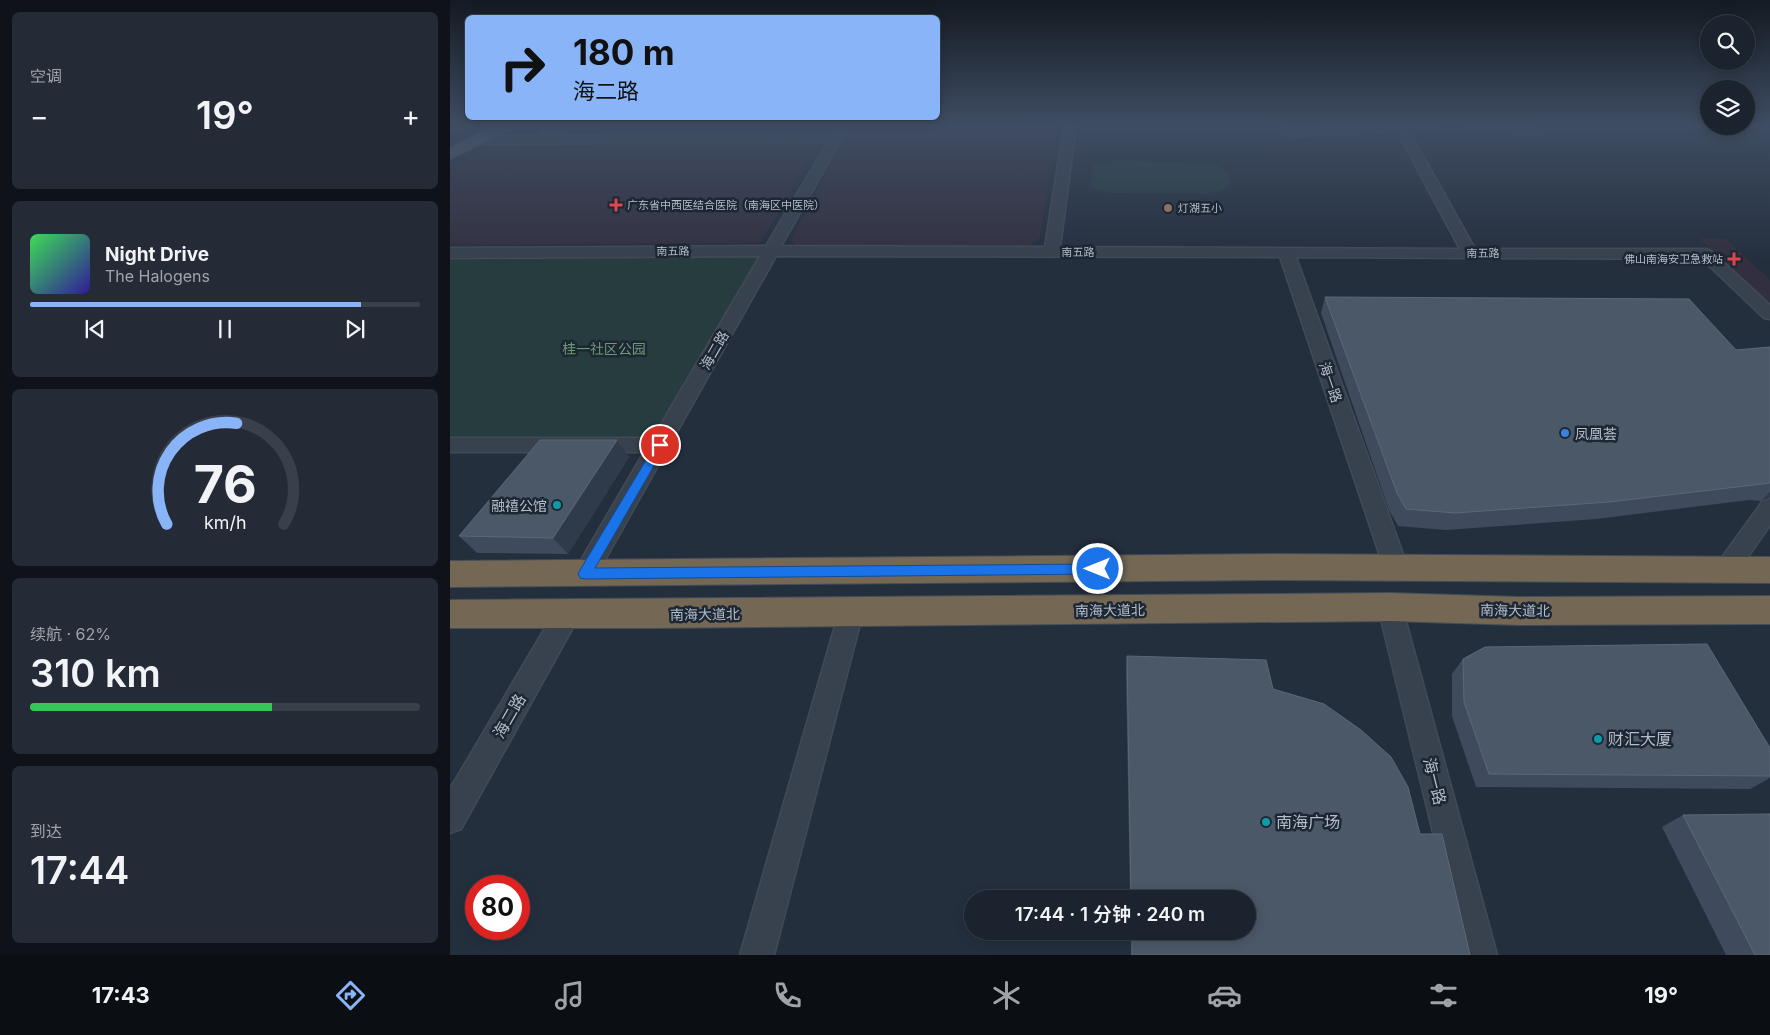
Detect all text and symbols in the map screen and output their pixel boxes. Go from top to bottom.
map controls [1700,15,1755,135]
button: search [1700,15,1755,70]
text: 180 m [573,31,675,73]
icon: right [490,35,555,100]
text: 空调 [30,66,62,86]
text: 海二路 [573,78,639,104]
button: layers [1700,80,1755,135]
text: 19° [196,92,254,138]
text: − [30,99,49,133]
text: + [401,99,420,133]
marker: 广东省中西医结合医院（南海区中医院） [609,198,623,212]
place label: 广东省中西医结合医院（南海区中医院） [627,198,825,212]
place label: 灯湖五小 [1178,201,1222,215]
marker: 灯湖五小 [1162,202,1174,214]
text: Night Drive [105,243,209,266]
street label: 南五路 [656,244,690,258]
street label: 南五路 [1062,245,1095,259]
street label: 南五路 [1467,246,1500,260]
place label: 佛山南海安卫急救站 [1624,252,1723,266]
marker: 佛山南海安卫急救站 [1727,252,1741,266]
text: The Halogens [105,266,210,286]
icon: previous [81,315,109,343]
icon: pause [211,315,239,343]
icon: next [341,315,369,343]
street label: 海二路 [696,328,732,372]
park label: 桂一社区公园 [562,340,646,357]
street label: 海一路 [1316,359,1346,405]
pin [639,424,681,466]
place label: 凤凰荟 [1575,425,1617,442]
marker: 凤凰荟 [1559,427,1571,439]
icon: arrive [646,431,674,459]
text: 76 [193,453,257,516]
place label: 融禧公馆 [491,497,547,514]
marker: 融禧公馆 [551,499,563,511]
text: km/h [204,512,246,533]
position arrow [1071,542,1123,594]
street label: 南海大道北 [1075,601,1145,619]
street label: 南海大道北 [1480,601,1550,619]
street label: 南海大道北 [670,605,740,623]
text: 续航 · 62% [30,624,111,644]
text: 310 km [30,650,161,696]
street label: 海二路 [488,690,530,742]
place label: 财汇大厦 [1608,729,1672,749]
marker: 财汇大厦 [1592,733,1604,745]
street label: 海一路 [1419,755,1451,807]
place label: 南海广场 [1276,812,1340,832]
marker: 南海广场 [1260,816,1272,828]
text: 到达 [30,821,62,841]
text: 17:44 [30,847,129,893]
speed limit sign: 80 [465,875,530,940]
text: 17:44 · 1 分钟 · 240 m [1015,903,1205,926]
icon: directions [333,978,368,1013]
icon: music [552,978,587,1013]
icon: phone [770,978,805,1013]
icon: climate [989,978,1024,1013]
icon: car [1207,978,1242,1013]
icon: filters [1426,978,1461,1013]
text: 17:43 [92,982,150,1008]
text: 19° [1644,982,1678,1008]

